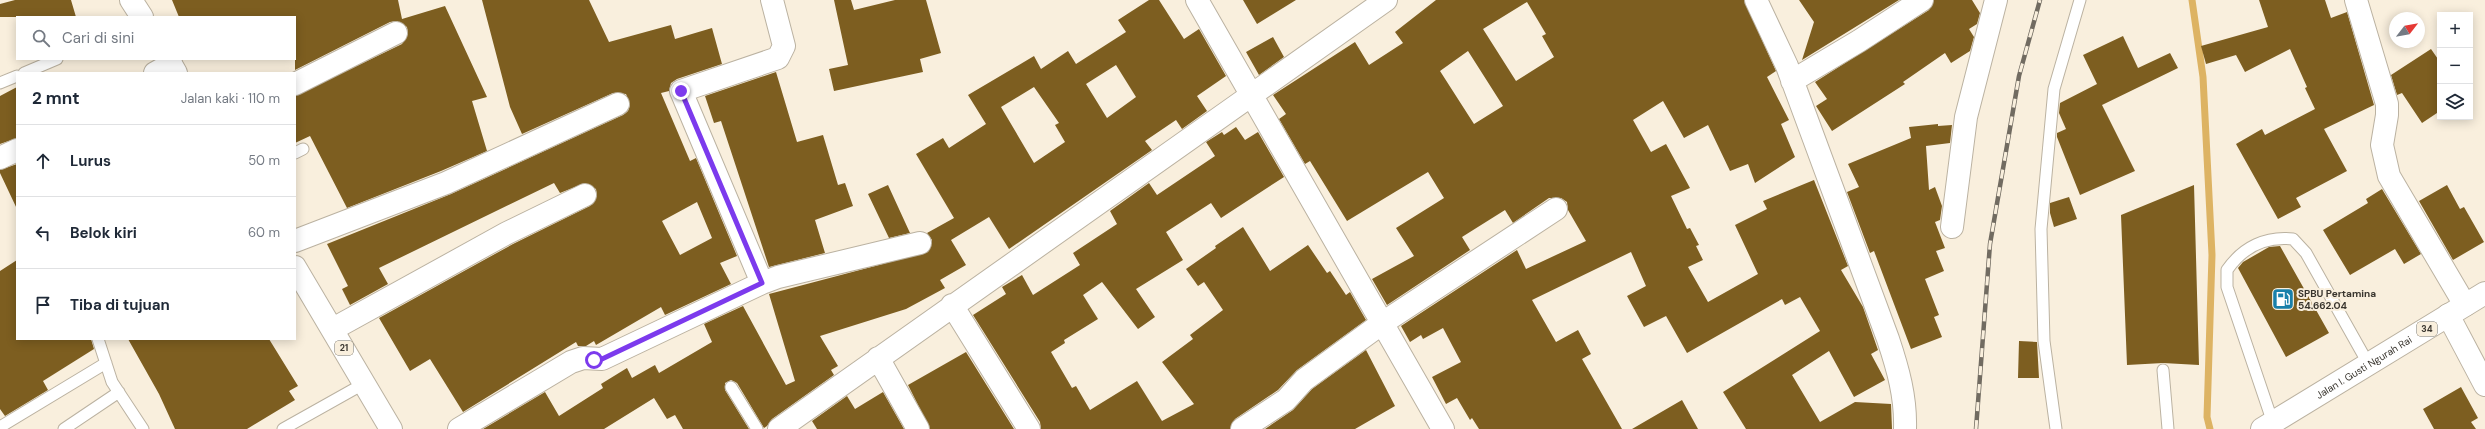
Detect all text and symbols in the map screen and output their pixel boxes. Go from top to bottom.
north arrow [2389,12,2425,48]
map controls [2437,12,2473,120]
button: + [2437,12,2473,48]
search box [16,16,296,60]
icon: search [30,27,52,49]
text: Cari di sini [62,28,134,48]
button: − [2437,48,2473,84]
route end [672,82,690,100]
button: layers [2437,84,2473,120]
text: 2 mnt [32,87,80,109]
text: Jalan kaki · 110 m [181,90,280,107]
icon: ahead [32,150,54,172]
text: Lurus [70,151,111,171]
text: 50 m [248,152,280,169]
icon: left [32,222,54,244]
text: Belok kiri [70,223,137,243]
text: 60 m [248,224,280,241]
fuel station icon: SPBU Pertamina 54.662.04 [2270,286,2296,312]
place label: SPBU Pertamina 54.662.04 [2298,287,2376,312]
icon: arrive [32,294,54,316]
text: Tiba di tujuan [70,295,170,315]
road number: 34 [2417,322,2437,336]
street label: Jalan I. Gusti Ngurah Rai [2313,333,2414,401]
road number: 21 [335,341,353,355]
route start [585,351,603,369]

